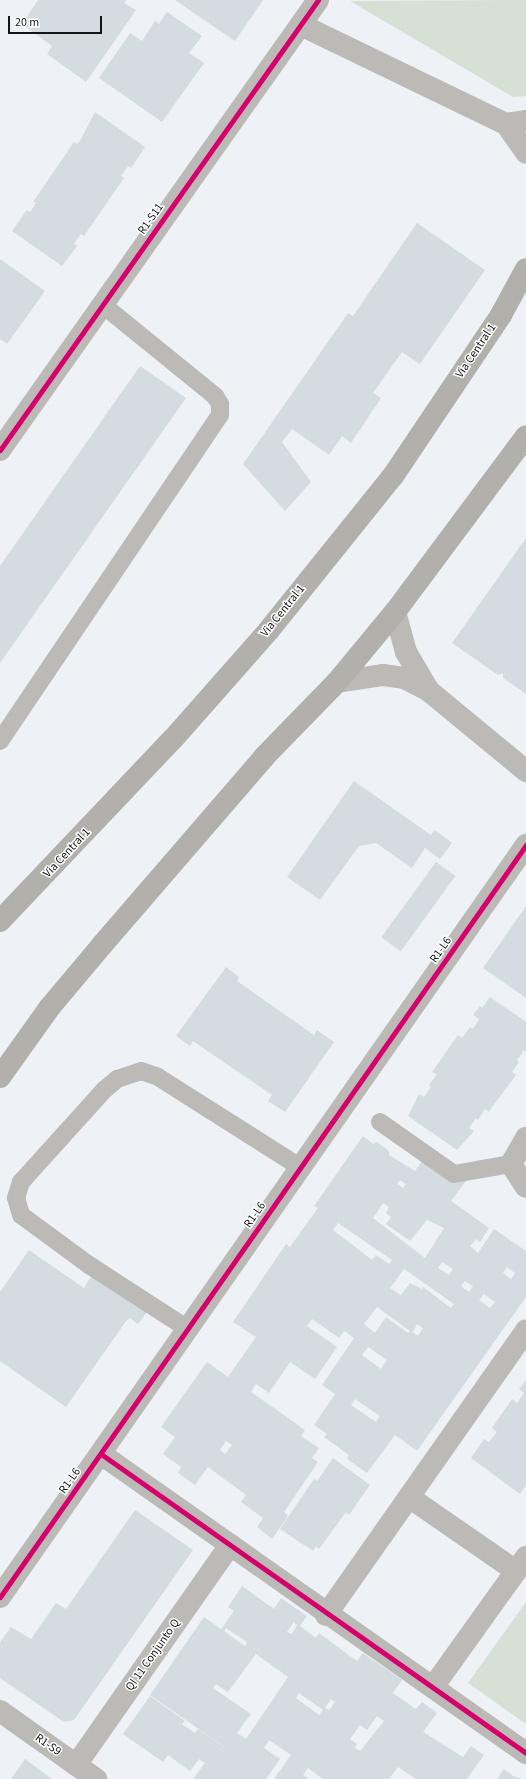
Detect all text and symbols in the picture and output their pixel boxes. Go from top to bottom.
scale bar [10,8,104,34]
text: 20 m [15,14,39,31]
street label: R1-S11 [135,201,167,237]
street label: Via Central 1 [453,321,499,381]
street label: Via Central 1 [258,582,308,640]
street label: Via Central 1 [40,825,94,881]
street label: R1-L6 [427,934,455,966]
street label: R1-L6 [241,1199,269,1231]
street label: R1-L6 [56,1465,84,1497]
street label: QI 11 Conjunto Q [123,1616,183,1694]
street label: R1-S9 [32,1731,64,1759]

